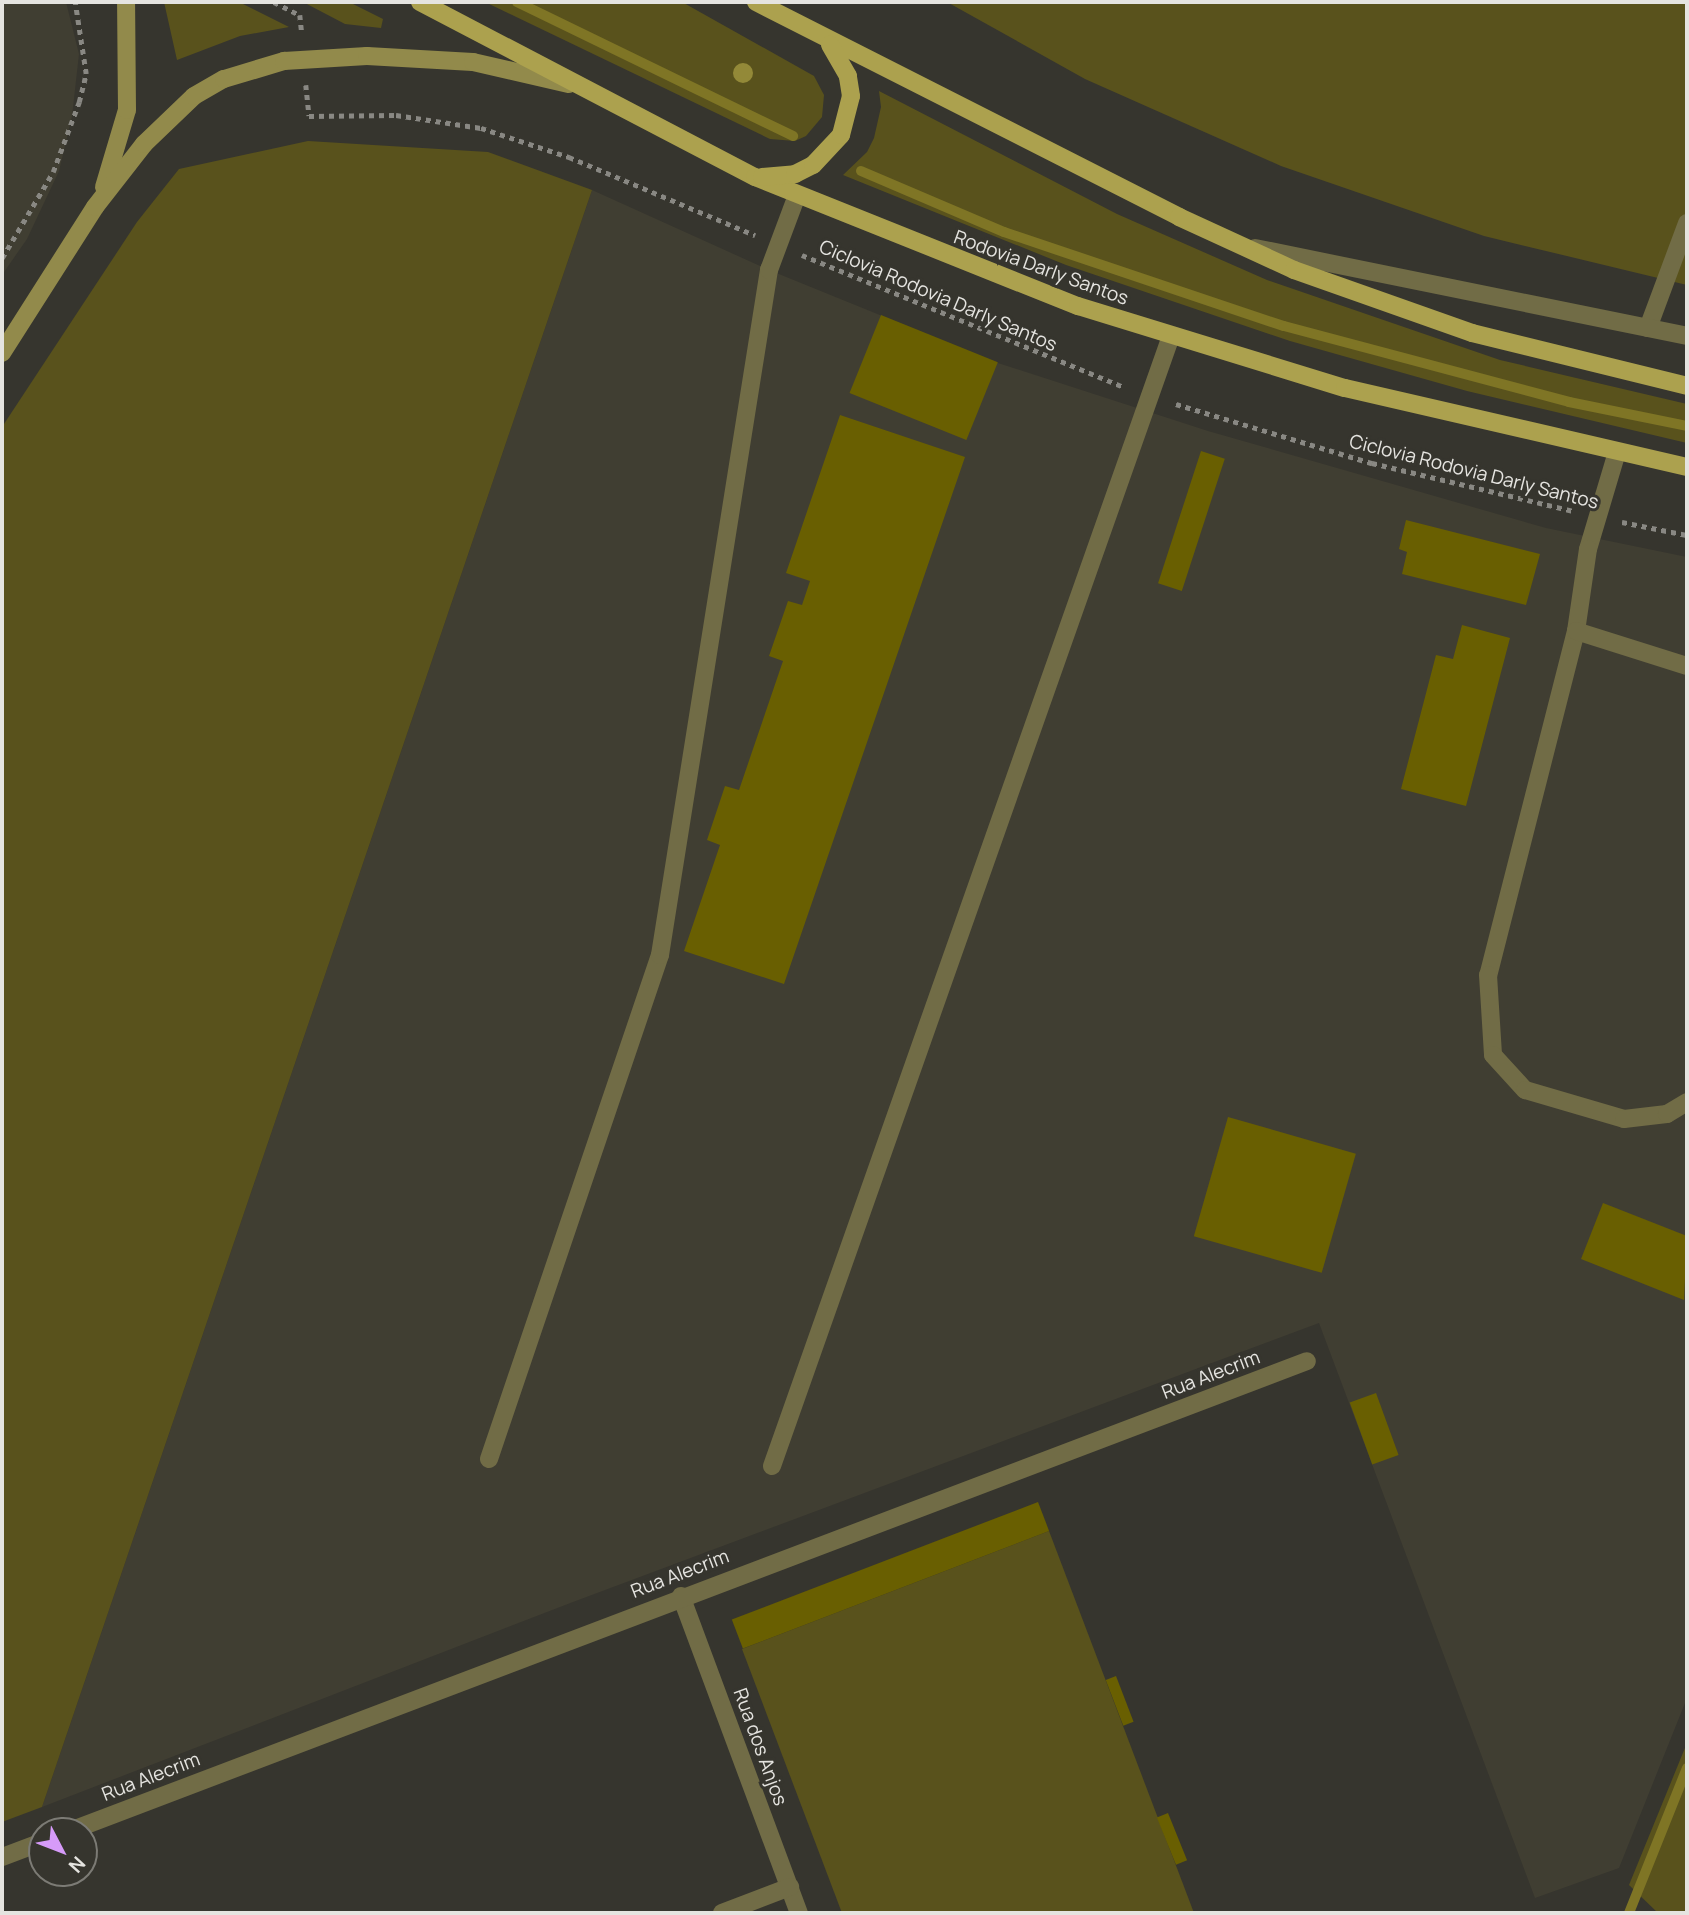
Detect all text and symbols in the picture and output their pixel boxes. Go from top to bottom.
street label: Rodovia Darly Santos [951,226,1131,310]
street label: Ciclovia Rodovia Darly Santos [816,235,1060,357]
street label: Ciclovia Rodovia Darly Santos [1347,430,1601,514]
street label: Rua Alecrim [1159,1346,1263,1404]
street label: Rua Alecrim [628,1545,732,1603]
street label: Rua dos Anjos [728,1685,792,1809]
street label: Rua Alecrim [99,1748,203,1806]
north arrow [28,1817,98,1887]
text: N [63,1851,91,1878]

